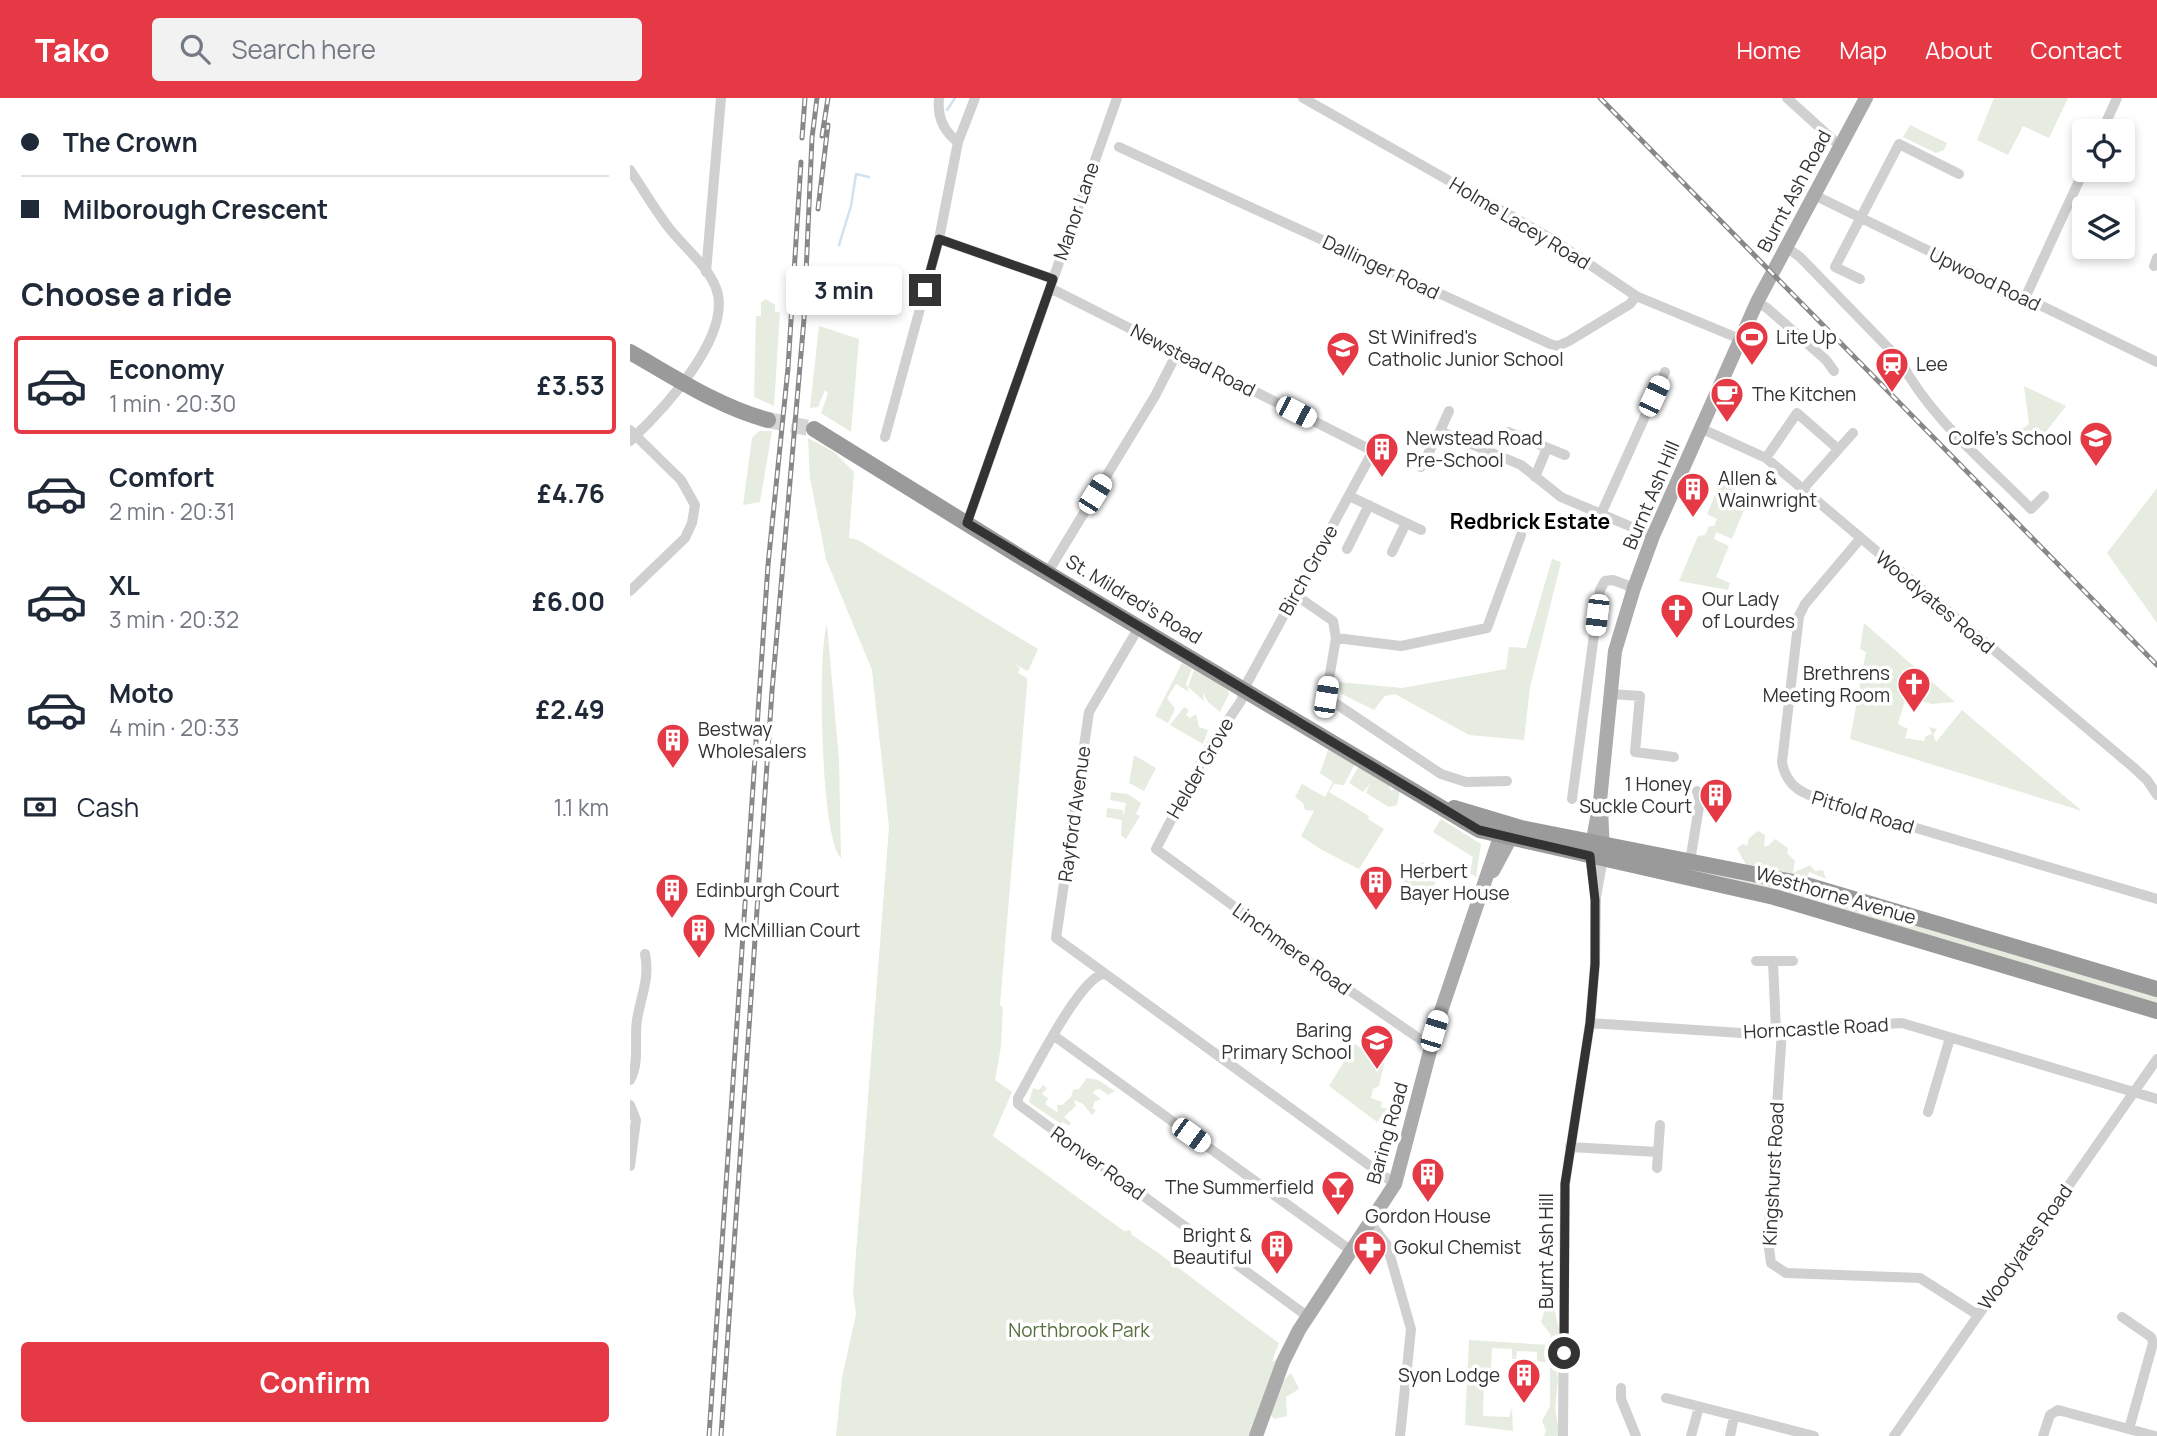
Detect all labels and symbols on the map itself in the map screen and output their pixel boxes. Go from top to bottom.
street label: Burnt Ash Road [1751,125,1837,257]
street label: Manor Lane [1047,158,1105,264]
street label: Holme Lacey Road [1445,171,1595,275]
street label: Dallinger Road [1318,229,1444,305]
street label: Upwood Road [1925,241,2045,317]
callout: 3 min [785,266,900,314]
route end [909,274,941,306]
street label: Newstead Road [1126,317,1260,403]
sports icon: Lite Up [1733,318,1771,367]
place label: St Winifred's Catholic Junior School [1368,324,1564,372]
place label: Lite Up [1776,324,1837,350]
school or university icon: St Winifred's Catholic Junior School [1324,329,1362,378]
station icon: Lee [1873,345,1911,394]
place label: Lee [1916,351,1948,377]
car [1636,373,1673,419]
cafe icon: The Kitchen [1708,375,1746,424]
place label: The Kitchen [1752,381,1856,407]
car [1273,393,1320,431]
school or university icon: Colfe's School [2077,419,2115,468]
place label: Newstead Road Pre-School [1406,425,1543,473]
place label: Colfe's School [1948,425,2072,451]
building icon: Newstead Road Pre-School [1363,430,1401,479]
street label: Burnt Ash Hill [1616,437,1686,553]
place label: Allen & Wainwright [1718,465,1817,513]
building icon: Allen & Wainwright [1674,470,1712,519]
car [1075,471,1116,517]
district label: Redbrick Estate [1450,507,1610,535]
street label: Birch Grove [1272,520,1344,620]
street label: Woodyates Road [1870,545,2000,659]
street label: St. Mildred's Road [1061,548,1207,650]
place label: Our Lady of Lourdes [1702,586,1795,634]
church icon: Our Lady of Lourdes [1658,591,1696,640]
car [1585,593,1610,637]
place label: Brethrens Meeting Room [1763,660,1890,708]
church icon: Brethrens Meeting Room [1895,665,1933,714]
car [1313,675,1340,719]
street label: Helder Grove [1161,713,1239,823]
place label: Bestway Wholesalers [698,716,806,764]
building icon: Bestway Wholesalers [654,721,692,770]
street label: Rayford Avenue [1052,744,1096,884]
place label: 1 Honey Suckle Court [1579,771,1692,819]
building icon: 1 Honey Suckle Court [1697,776,1735,825]
street label: Pitfold Road [1809,784,1917,840]
place label: Herbert Bayer House [1400,858,1510,906]
street label: Westhorne Avenue [1753,860,1919,930]
building icon: Herbert Bayer House [1357,863,1395,912]
building icon: Edinburgh Court [653,871,691,920]
place label: Edinburgh Court [696,877,840,903]
street label: Linchmere Road [1227,897,1357,1001]
building icon: McMillian Court [680,911,718,960]
place label: McMillian Court [724,917,860,943]
car [1418,1008,1451,1054]
street label: Horncastle Road [1743,1011,1889,1045]
place label: Baring Primary School [1222,1017,1352,1065]
school or university icon: Baring Primary School [1358,1022,1396,1071]
street label: Baring Road [1360,1079,1414,1187]
street label: Kingshurst Road [1756,1102,1790,1246]
car [1168,1114,1215,1156]
street label: Ronver Road [1046,1120,1150,1206]
building icon: Gordon House [1409,1155,1447,1204]
bar icon: The Summerfield [1319,1168,1357,1217]
place label: The Summerfield [1165,1174,1314,1200]
street label: Woodyates Road [1972,1179,2078,1315]
street label: Burnt Ash Hill [1533,1193,1559,1309]
place label: Gordon House [1365,1203,1491,1229]
place label: Bright & Beautiful [1173,1222,1253,1270]
building icon: Bright & Beautiful [1258,1227,1296,1276]
pharmacy icon: Gokul Chemist [1351,1228,1389,1277]
place label: Gokul Chemist [1394,1234,1521,1260]
park label: Northbrook Park [1008,1317,1150,1343]
route start [1548,1337,1580,1369]
building icon: Syon Lodge [1505,1356,1543,1405]
place label: Syon Lodge [1398,1362,1500,1388]

